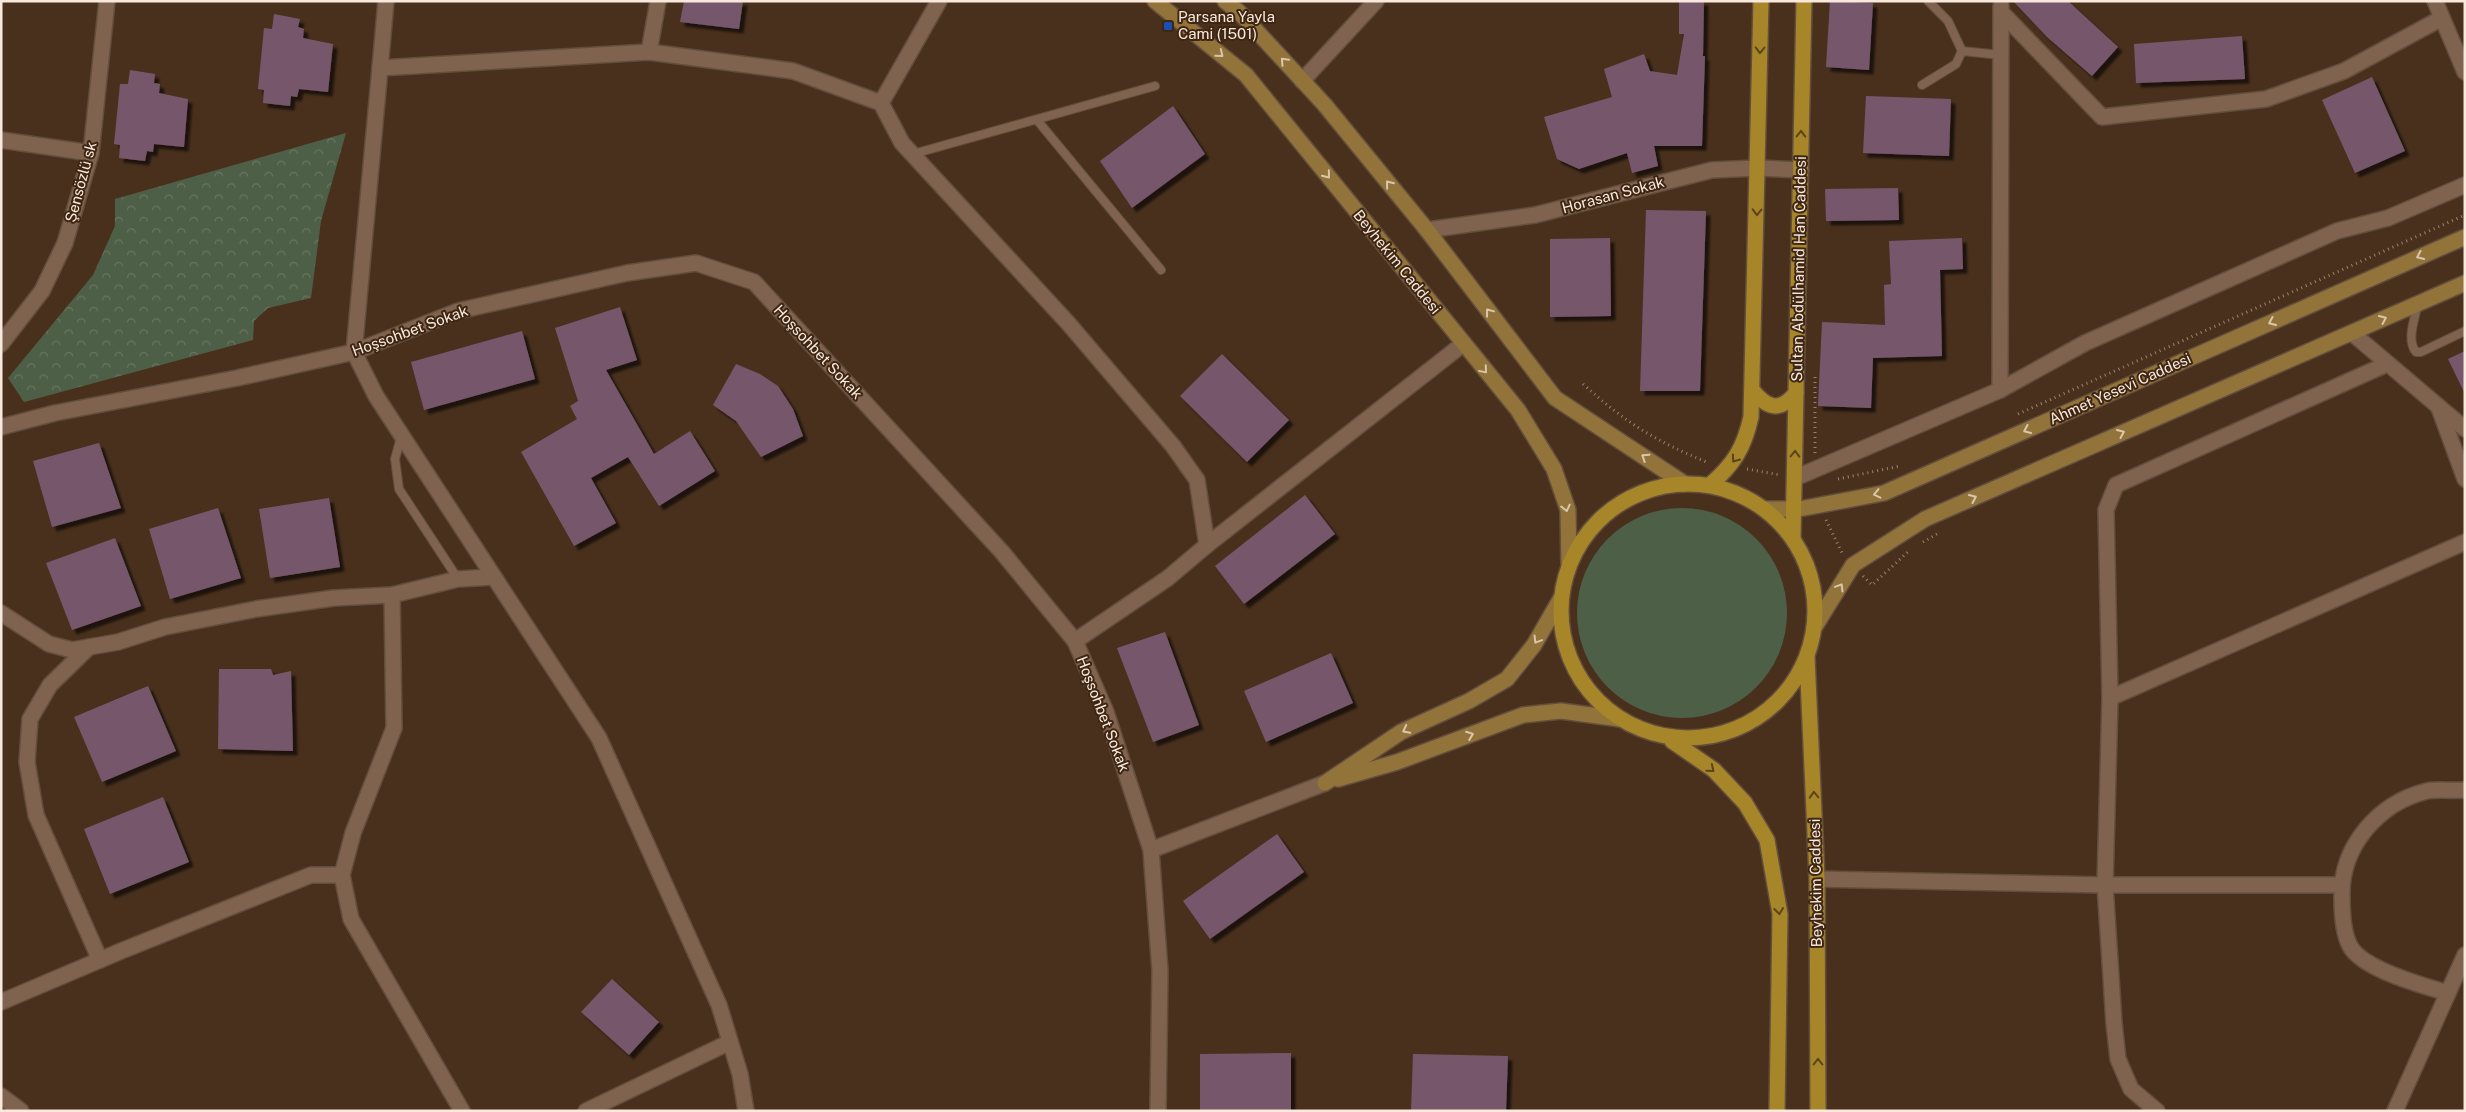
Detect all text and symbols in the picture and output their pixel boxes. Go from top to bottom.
place label: Parsana Yayla Cami (1501) [1178,8,1275,42]
marker: Parsana Yayla Cami (1501) [1162,20,1174,32]
one-way arrow [1755,46,1765,54]
one-way arrow [1214,48,1223,56]
one-way arrow [1281,57,1290,66]
one-way arrow [1796,130,1806,138]
street label: Şensözlü sk [62,140,99,224]
street label: Sultan Abdülhamid Han Caddesi [1788,156,1809,382]
one-way arrow [1321,169,1329,178]
street label: Horasan Sokak [1560,173,1666,216]
one-way arrow [1386,181,1395,190]
street label: Beyhekim Caddesi [1350,206,1444,317]
one-way arrow [1752,209,1762,217]
one-way arrow [2416,250,2425,261]
street label: Hoşsohbet Sokak [770,301,866,402]
street label: Hoşsohbet Sokak [350,302,470,359]
one-way arrow [1487,309,1495,318]
one-way arrow [2378,315,2387,326]
one-way arrow [2268,316,2277,327]
street label: Ahmet Yesevi Caddesi [2046,350,2193,428]
one-way arrow [1478,364,1487,373]
one-way arrow [2023,423,2032,434]
one-way arrow [2116,429,2125,440]
one-way arrow [1790,450,1800,458]
one-way arrow [1732,453,1740,462]
one-way arrow [1641,454,1650,463]
one-way arrow [1873,488,1882,498]
one-way arrow [1968,494,1976,504]
one-way arrow [1560,503,1571,512]
one-way arrow [1834,583,1843,592]
one-way arrow [1533,634,1543,643]
street label: Hoşsohbet Sokak [1074,654,1133,774]
one-way arrow [1402,724,1411,734]
one-way arrow [1466,731,1474,741]
one-way arrow [1705,764,1714,772]
one-way arrow [1809,790,1820,798]
street label: Beyhekim Caddesi [1806,819,1825,947]
one-way arrow [1773,907,1784,915]
one-way arrow [1813,1058,1823,1066]

